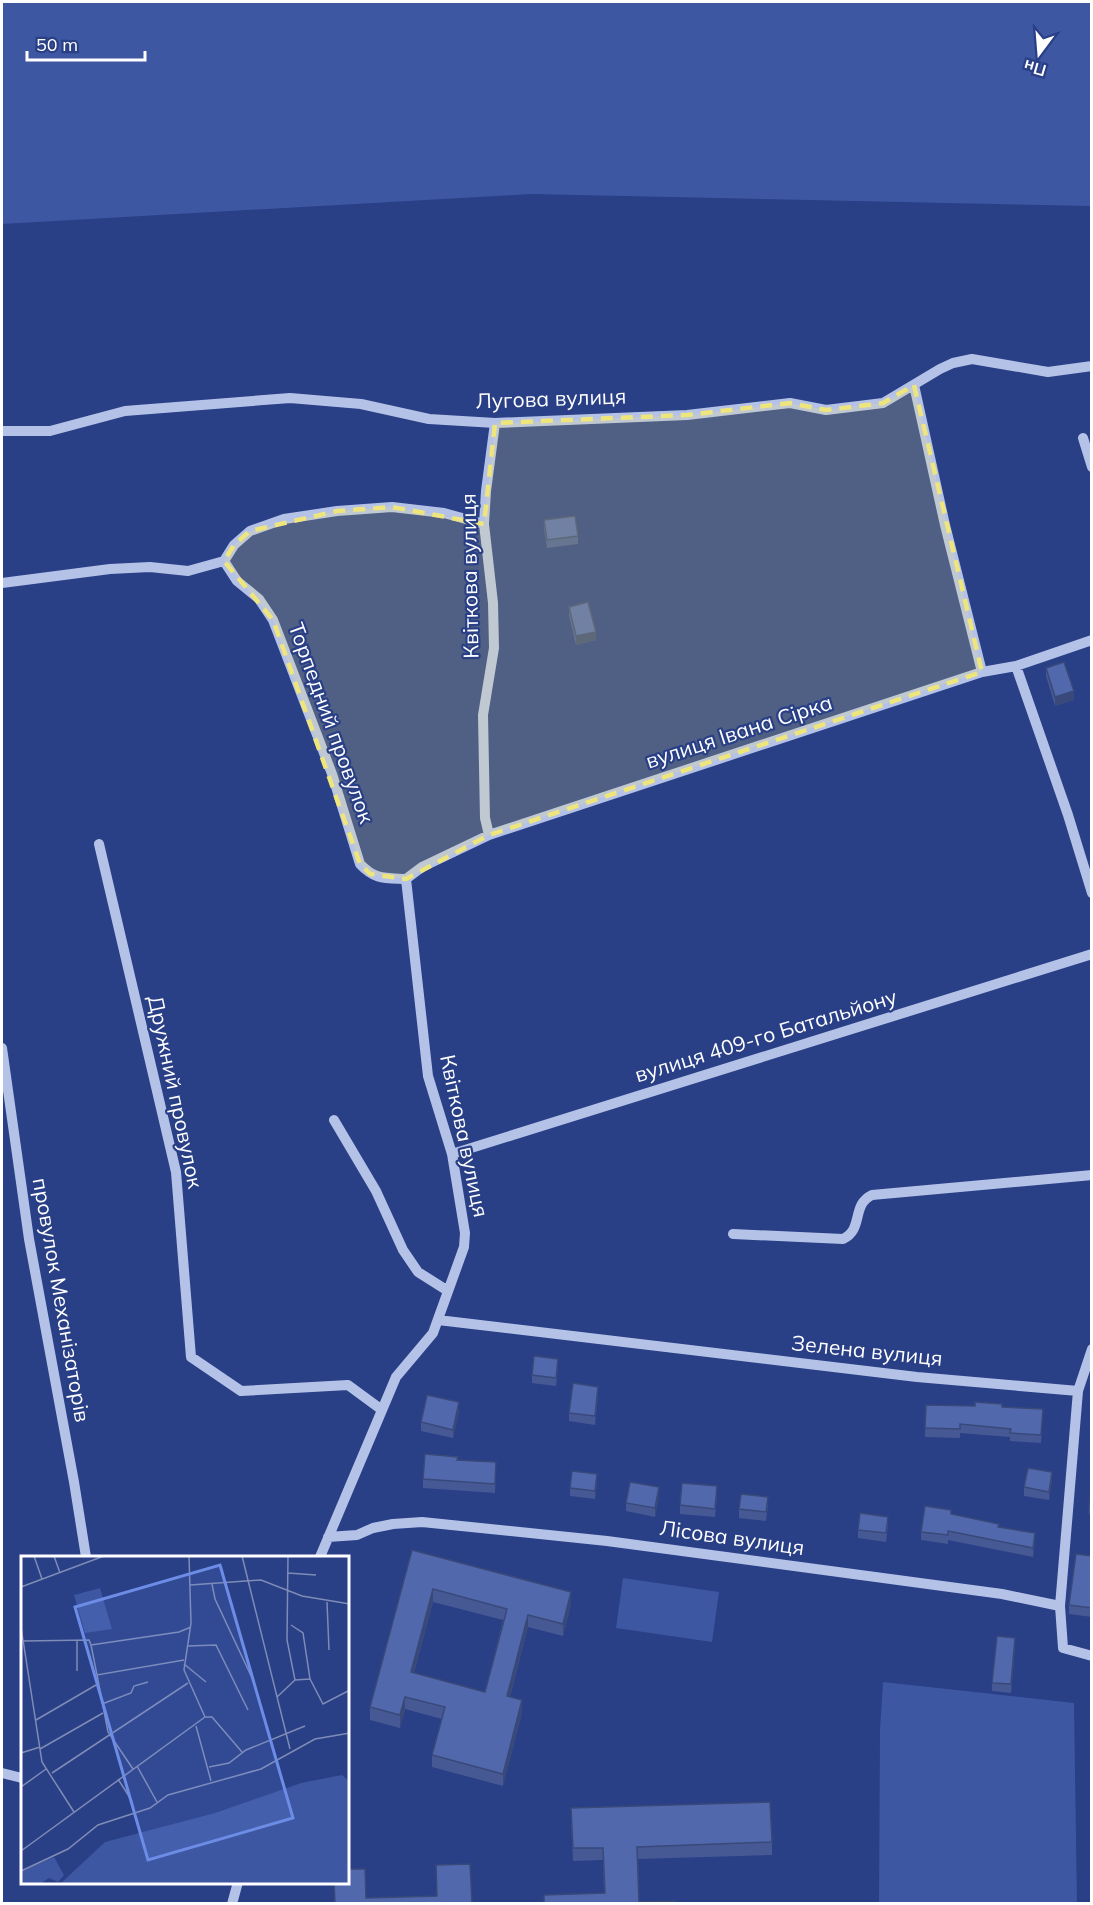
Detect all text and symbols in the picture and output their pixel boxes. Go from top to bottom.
scale bar [27,24,146,62]
north arrow [1009,24,1069,84]
text: 50 m [36,33,78,56]
text: Пн [1021,56,1048,81]
street label: Лугова вулиця [475,382,627,414]
street label: Квіткова вулиця [455,493,483,659]
street label: Торпедний провулок [284,619,381,827]
street label: вулиця Івана Сірка [642,689,835,773]
street label: вулиця 409-го Батальйону [631,983,900,1087]
street label: Дружний провулок [143,993,209,1191]
street label: Квіткова вулиця [435,1052,495,1219]
street label: провулок Механізаторів [28,1176,96,1424]
street label: Зелена вулиця [790,1329,944,1371]
street label: Лісова вулиця [658,1514,806,1560]
inset map [21,1556,350,1884]

